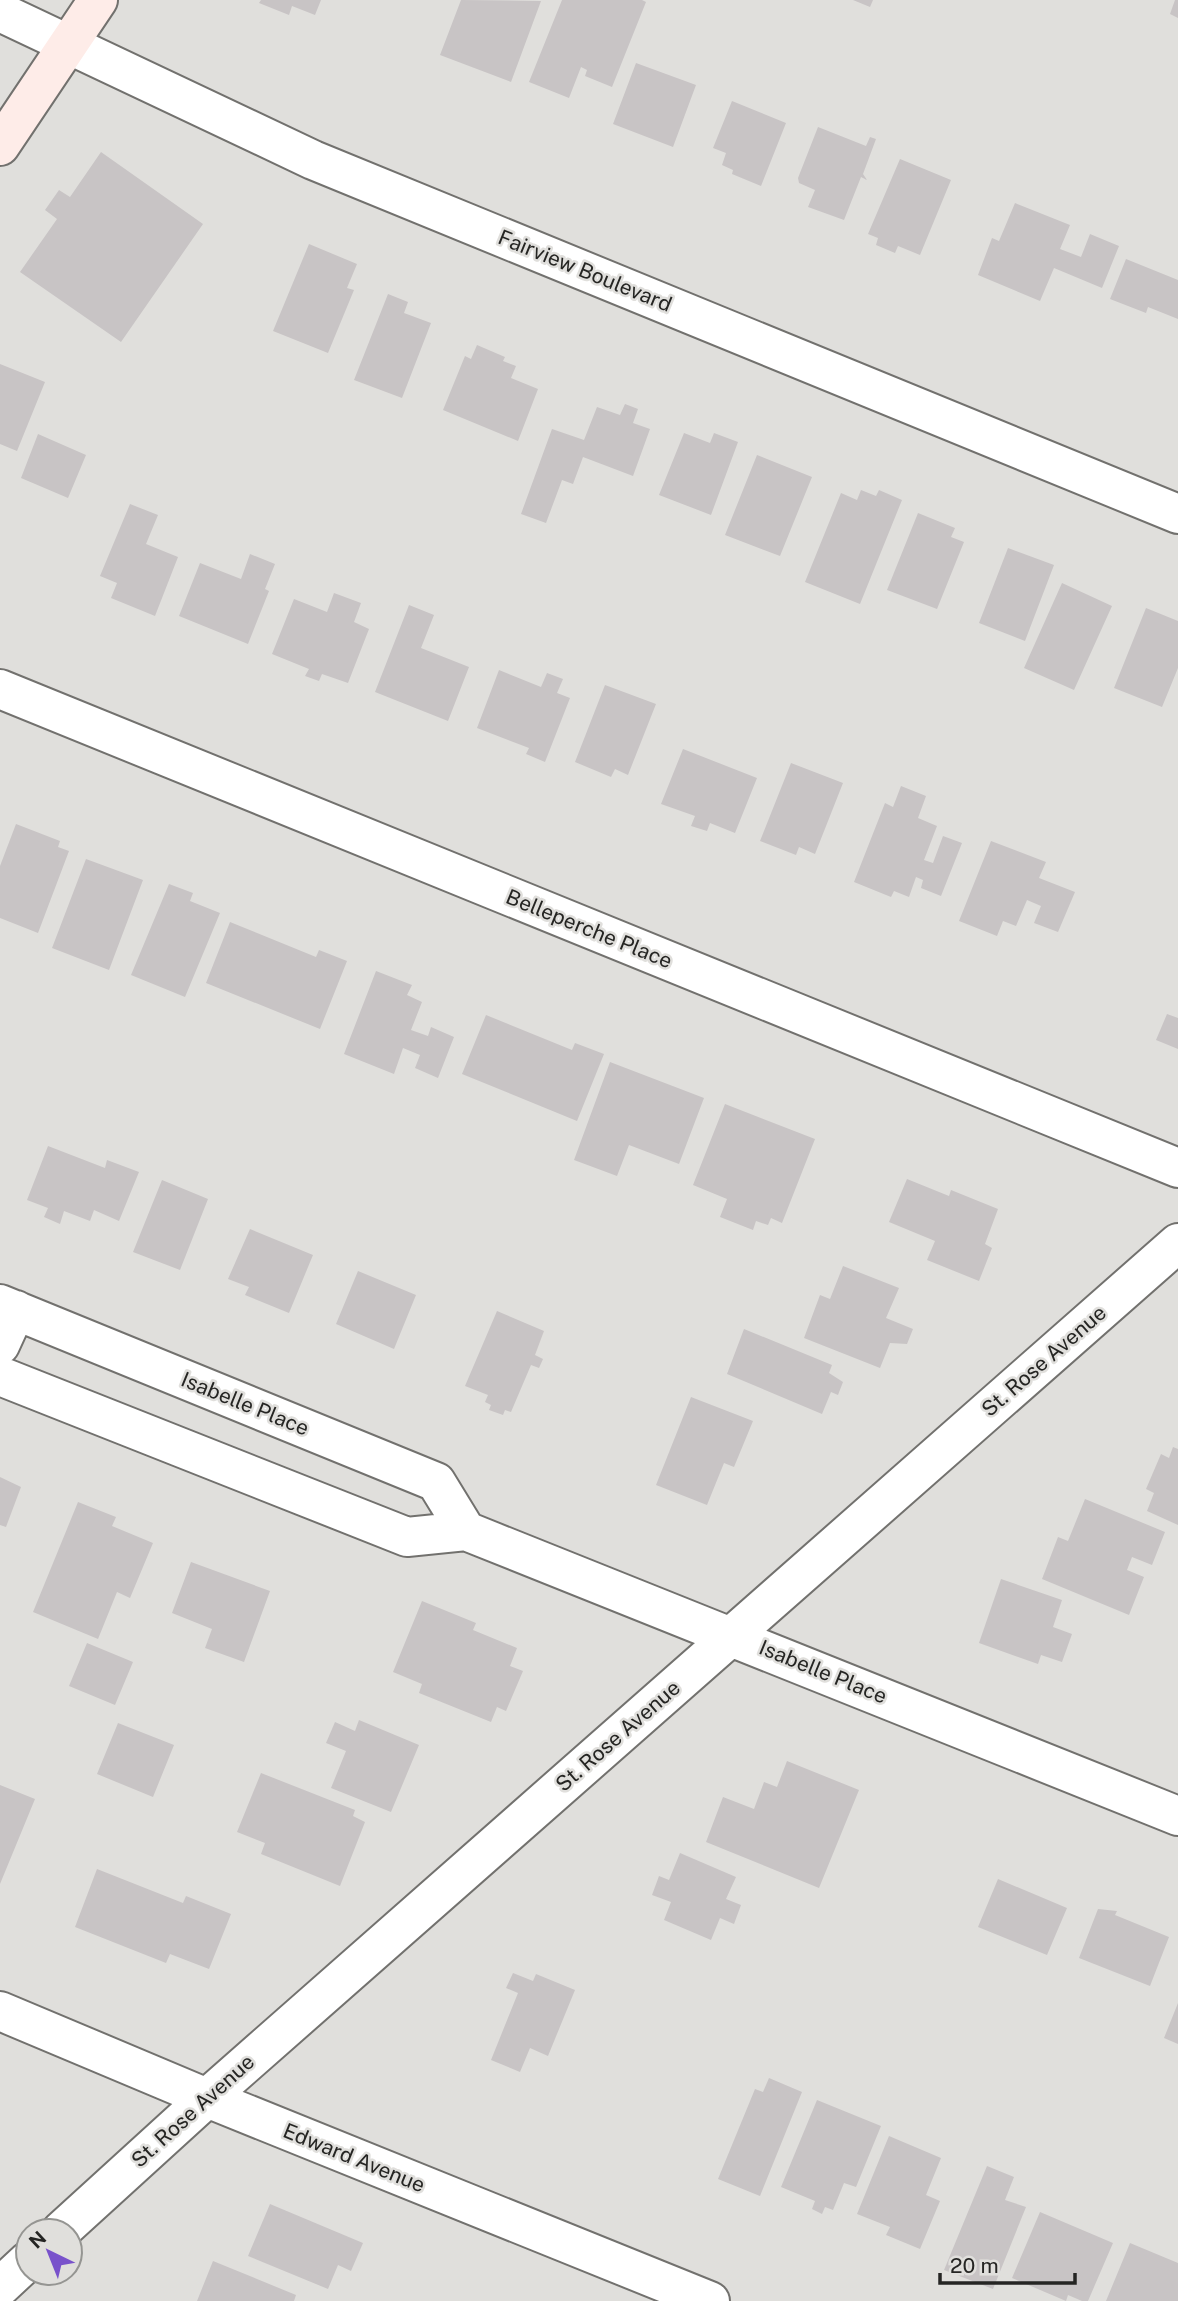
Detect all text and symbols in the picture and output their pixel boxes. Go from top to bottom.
street label: Fairview Boulevard [495,224,676,317]
street label: Belleperche Place [502,884,676,973]
street label: St. Rose Avenue [976,1300,1111,1421]
street label: Isabelle Place [178,1366,313,1441]
street label: Isabelle Place [756,1634,891,1709]
street label: St. Rose Avenue [550,1675,685,1796]
street label: St. Rose Avenue [126,2049,259,2172]
street label: Edward Avenue [280,2118,429,2197]
north arrow [14,2217,84,2287]
text: N [24,2226,50,2253]
scale bar [940,2242,1075,2286]
text: 20 m [950,2253,999,2278]

